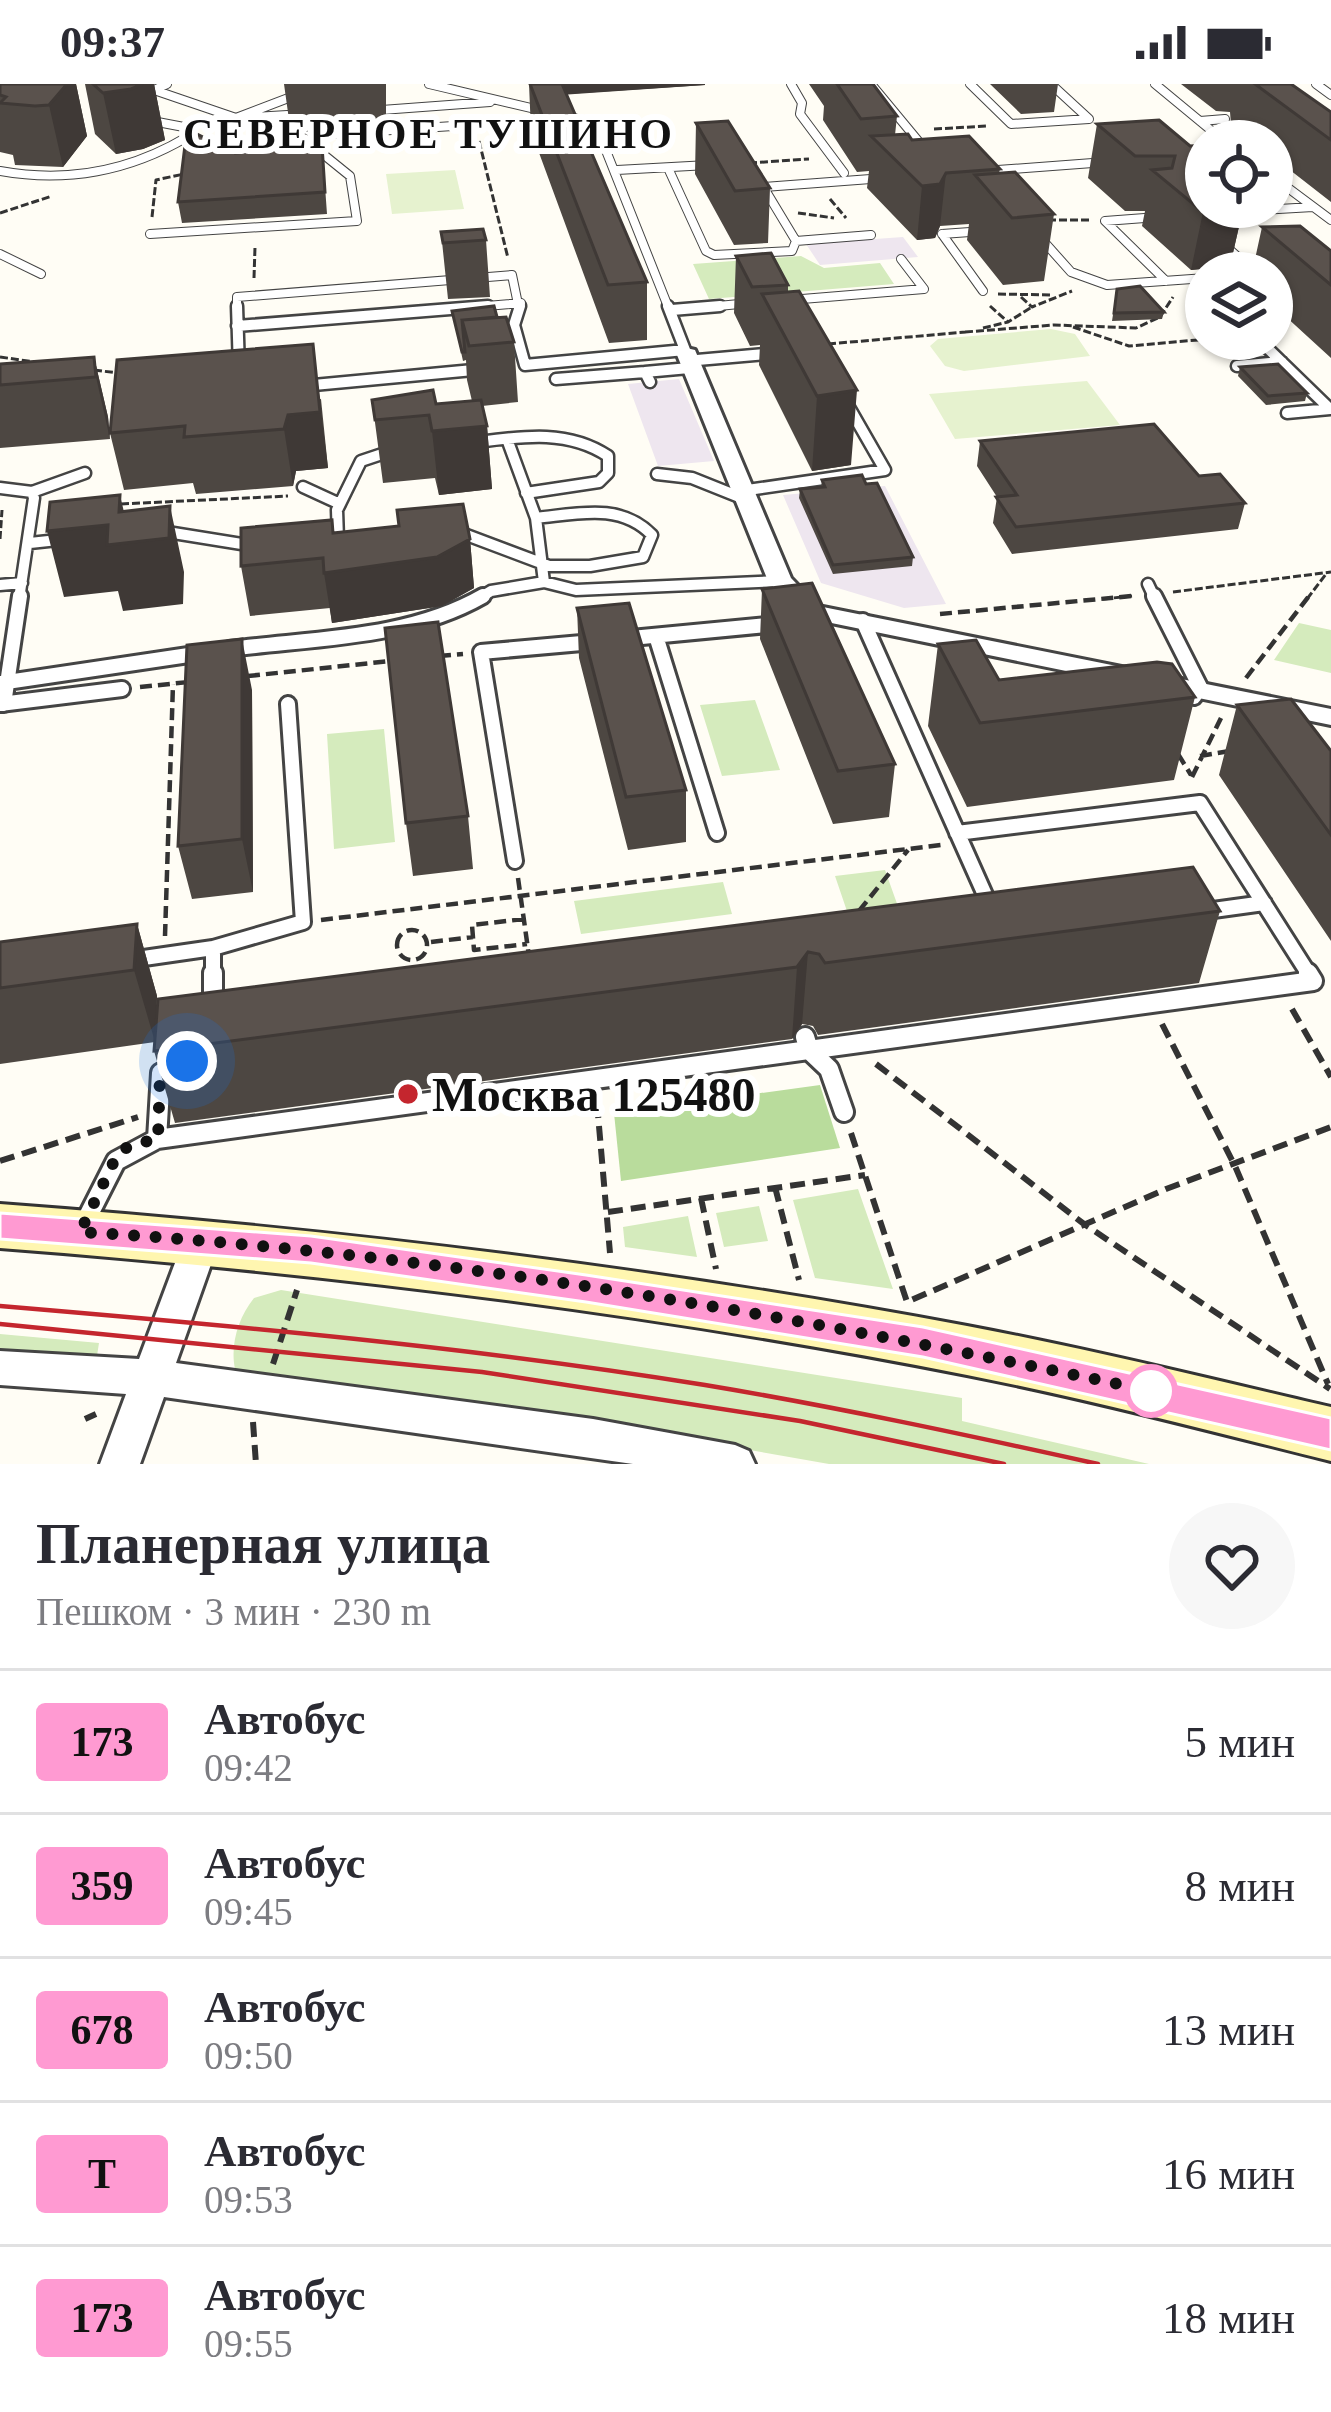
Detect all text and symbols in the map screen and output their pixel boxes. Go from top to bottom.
text: 09:37 [60,17,165,67]
district label: СЕВЕРНОЕ ТУШИНО [183,111,675,157]
map controls [1185,120,1293,360]
button: locate [1185,120,1293,228]
button: layers [1185,252,1293,360]
your location [157,1031,217,1091]
place label: Москва 125480 [432,1068,756,1121]
marker: Москва 125480 [395,1081,421,1107]
unlabelled marker [1126,1366,1176,1416]
button: heart [1169,1503,1295,1629]
text: Планерная улица [36,1512,490,1575]
text: Пешком · 3 мин · 230 m [36,1590,431,1633]
text: Автобус [204,1694,366,1744]
text: 5 мин [1185,1717,1295,1767]
text: 173 [71,1719,134,1765]
text: 09:42 [204,1746,293,1789]
text: Автобус [204,1838,366,1888]
text: 8 мин [1185,1861,1295,1911]
text: 359 [71,1863,134,1909]
text: 09:45 [204,1890,293,1933]
text: Автобус [204,1982,366,2032]
text: 13 мин [1162,2005,1295,2055]
text: 678 [71,2007,134,2053]
text: 09:50 [204,2034,293,2077]
text: Автобус [204,2126,366,2176]
text: 16 мин [1162,2149,1295,2199]
text: Т [88,2151,116,2197]
text: 09:53 [204,2178,293,2221]
text: Автобус [204,2270,366,2320]
text: 18 мин [1162,2293,1295,2343]
text: 173 [71,2295,134,2341]
text: 09:55 [204,2322,293,2365]

